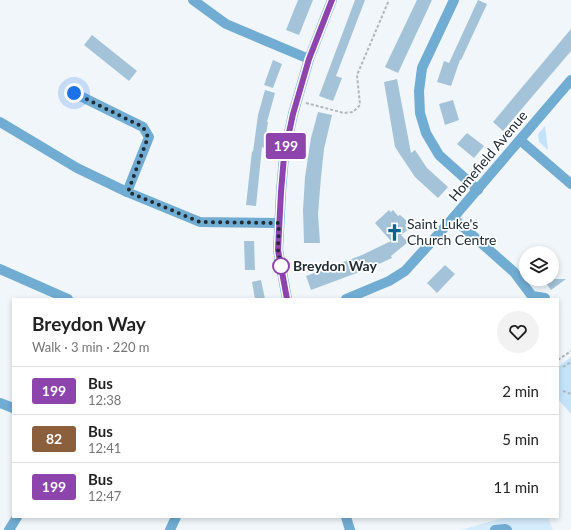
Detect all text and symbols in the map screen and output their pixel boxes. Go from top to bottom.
your location [64,83,84,103]
street label: Homefield Avenue [445,107,531,205]
line badge: 199 [263,133,309,159]
text: 199 [274,137,298,154]
place label: Saint Luke's Church Centre [407,215,496,248]
church icon: Saint Luke's Church Centre [384,222,404,242]
map controls [519,246,559,286]
button: layers [519,246,559,286]
marker: Breydon Way [272,257,290,275]
place label: Breydon Way [293,257,377,274]
button: heart [497,311,539,353]
text: Breydon Way [32,312,146,335]
text: Walk · 3 min · 220 m [32,339,150,355]
text: Bus [88,374,113,392]
text: 199 [42,382,66,399]
text: 2 min [502,382,539,400]
text: 12:38 [88,392,121,408]
text: Bus [88,422,113,440]
text: 82 [46,430,62,447]
text: 5 min [502,430,539,448]
text: 12:41 [88,440,121,456]
text: Bus [88,470,113,488]
text: 199 [42,478,66,495]
text: 11 min [493,478,539,496]
text: 12:47 [88,488,121,504]

